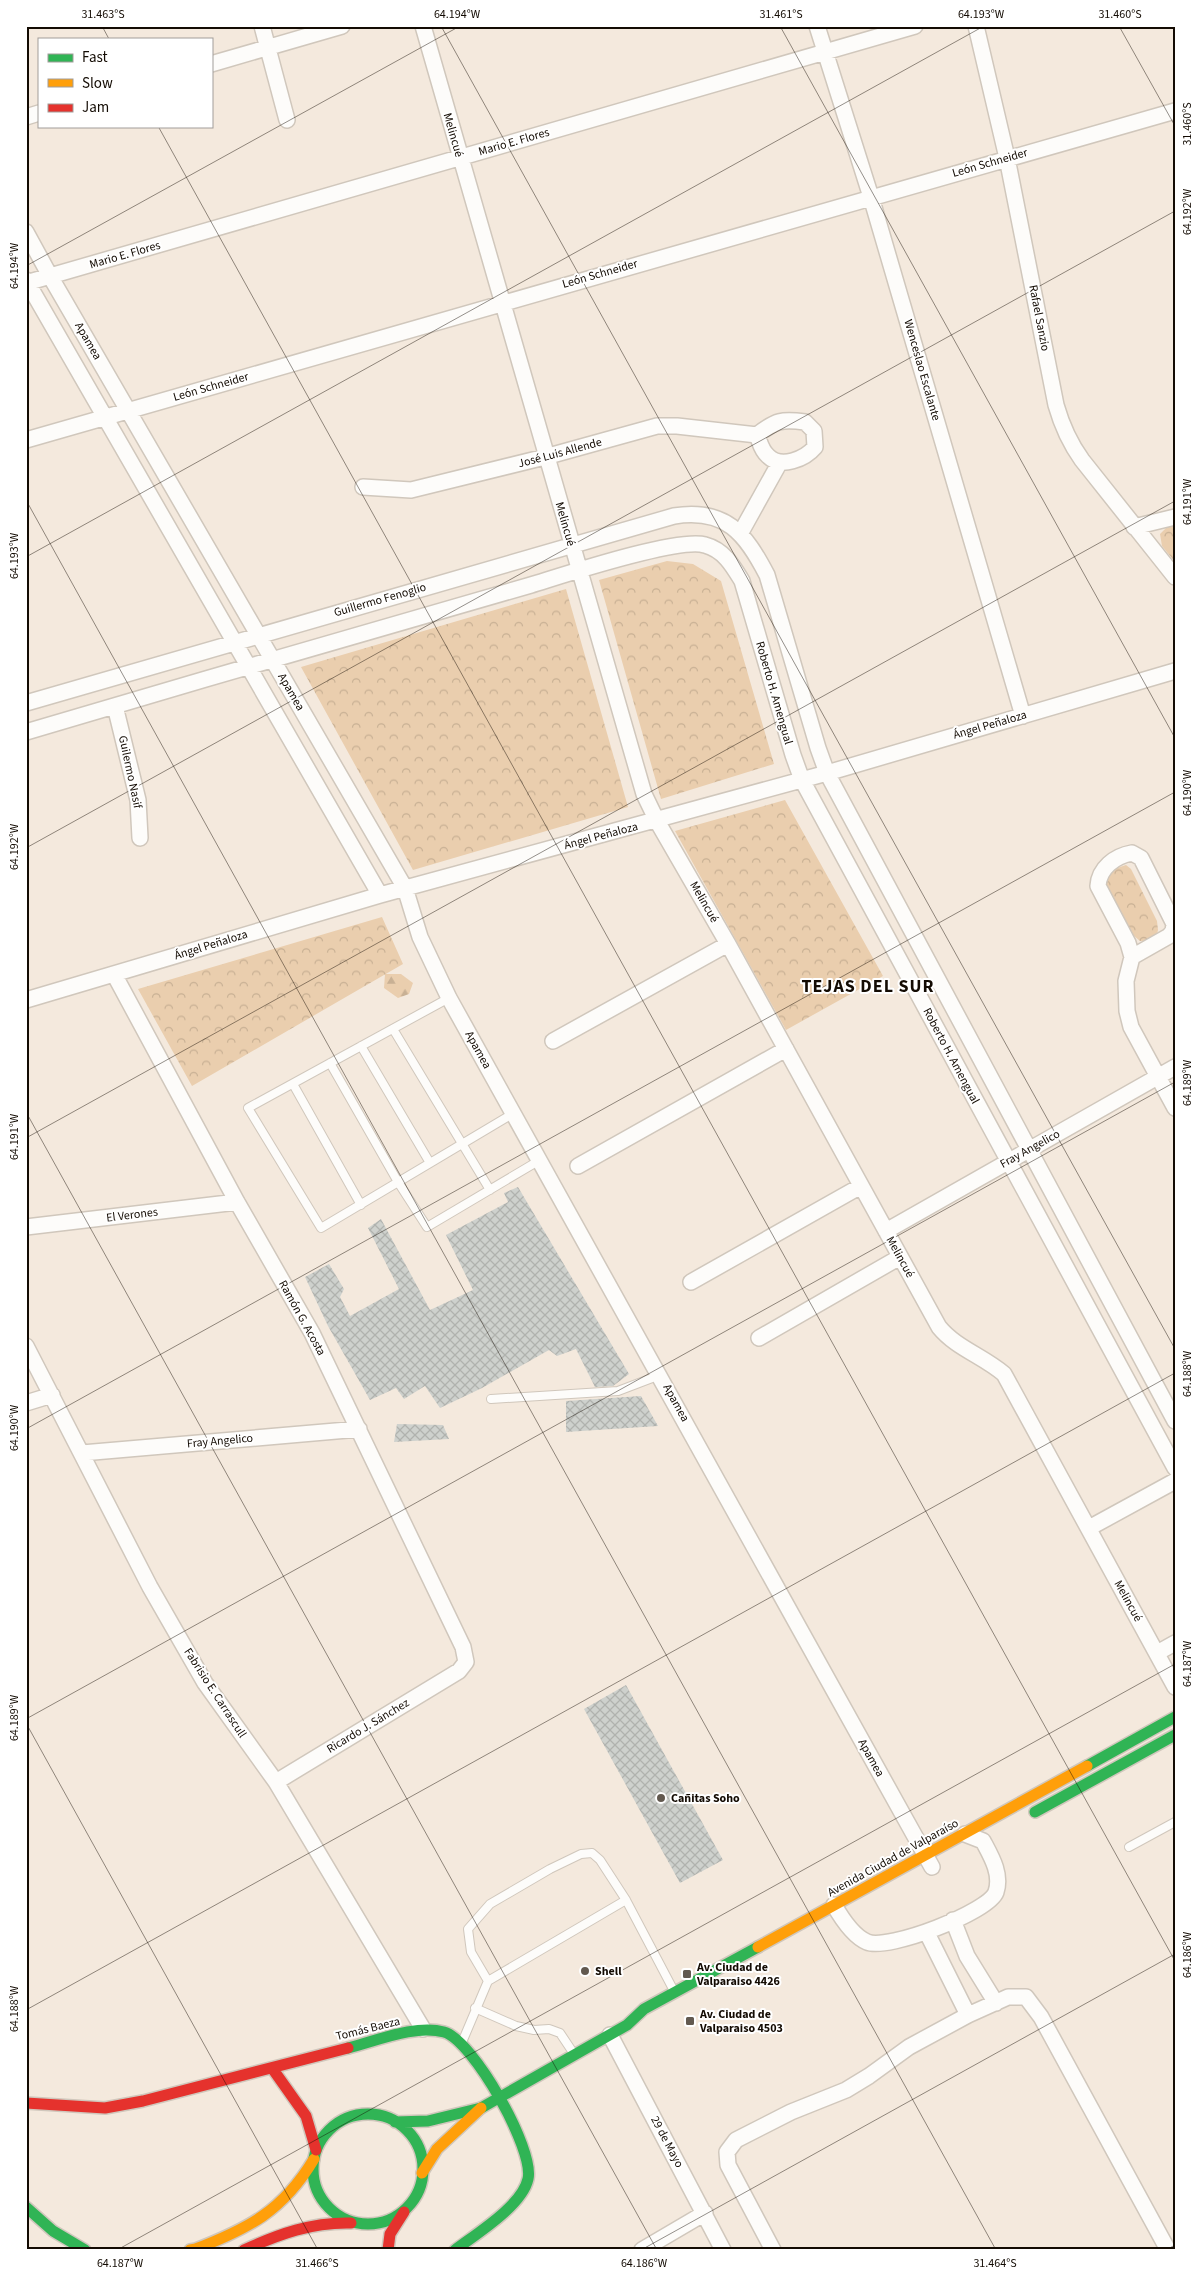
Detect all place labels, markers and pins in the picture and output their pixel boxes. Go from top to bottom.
place label: Cañitas Soho [671,1790,740,1807]
marker: Cañitas Soho [655,1792,667,1804]
place label: Av. Ciudad de Valparaiso 4426 [696,1959,780,1990]
place label: Shell [595,1963,622,1980]
marker: Shell [579,1965,591,1977]
marker: Av. Ciudad de Valparaiso 4426 [681,1968,693,1980]
place label: Av. Ciudad de Valparaiso 4503 [699,2006,783,2037]
marker: Av. Ciudad de Valparaiso 4503 [684,2015,696,2027]

